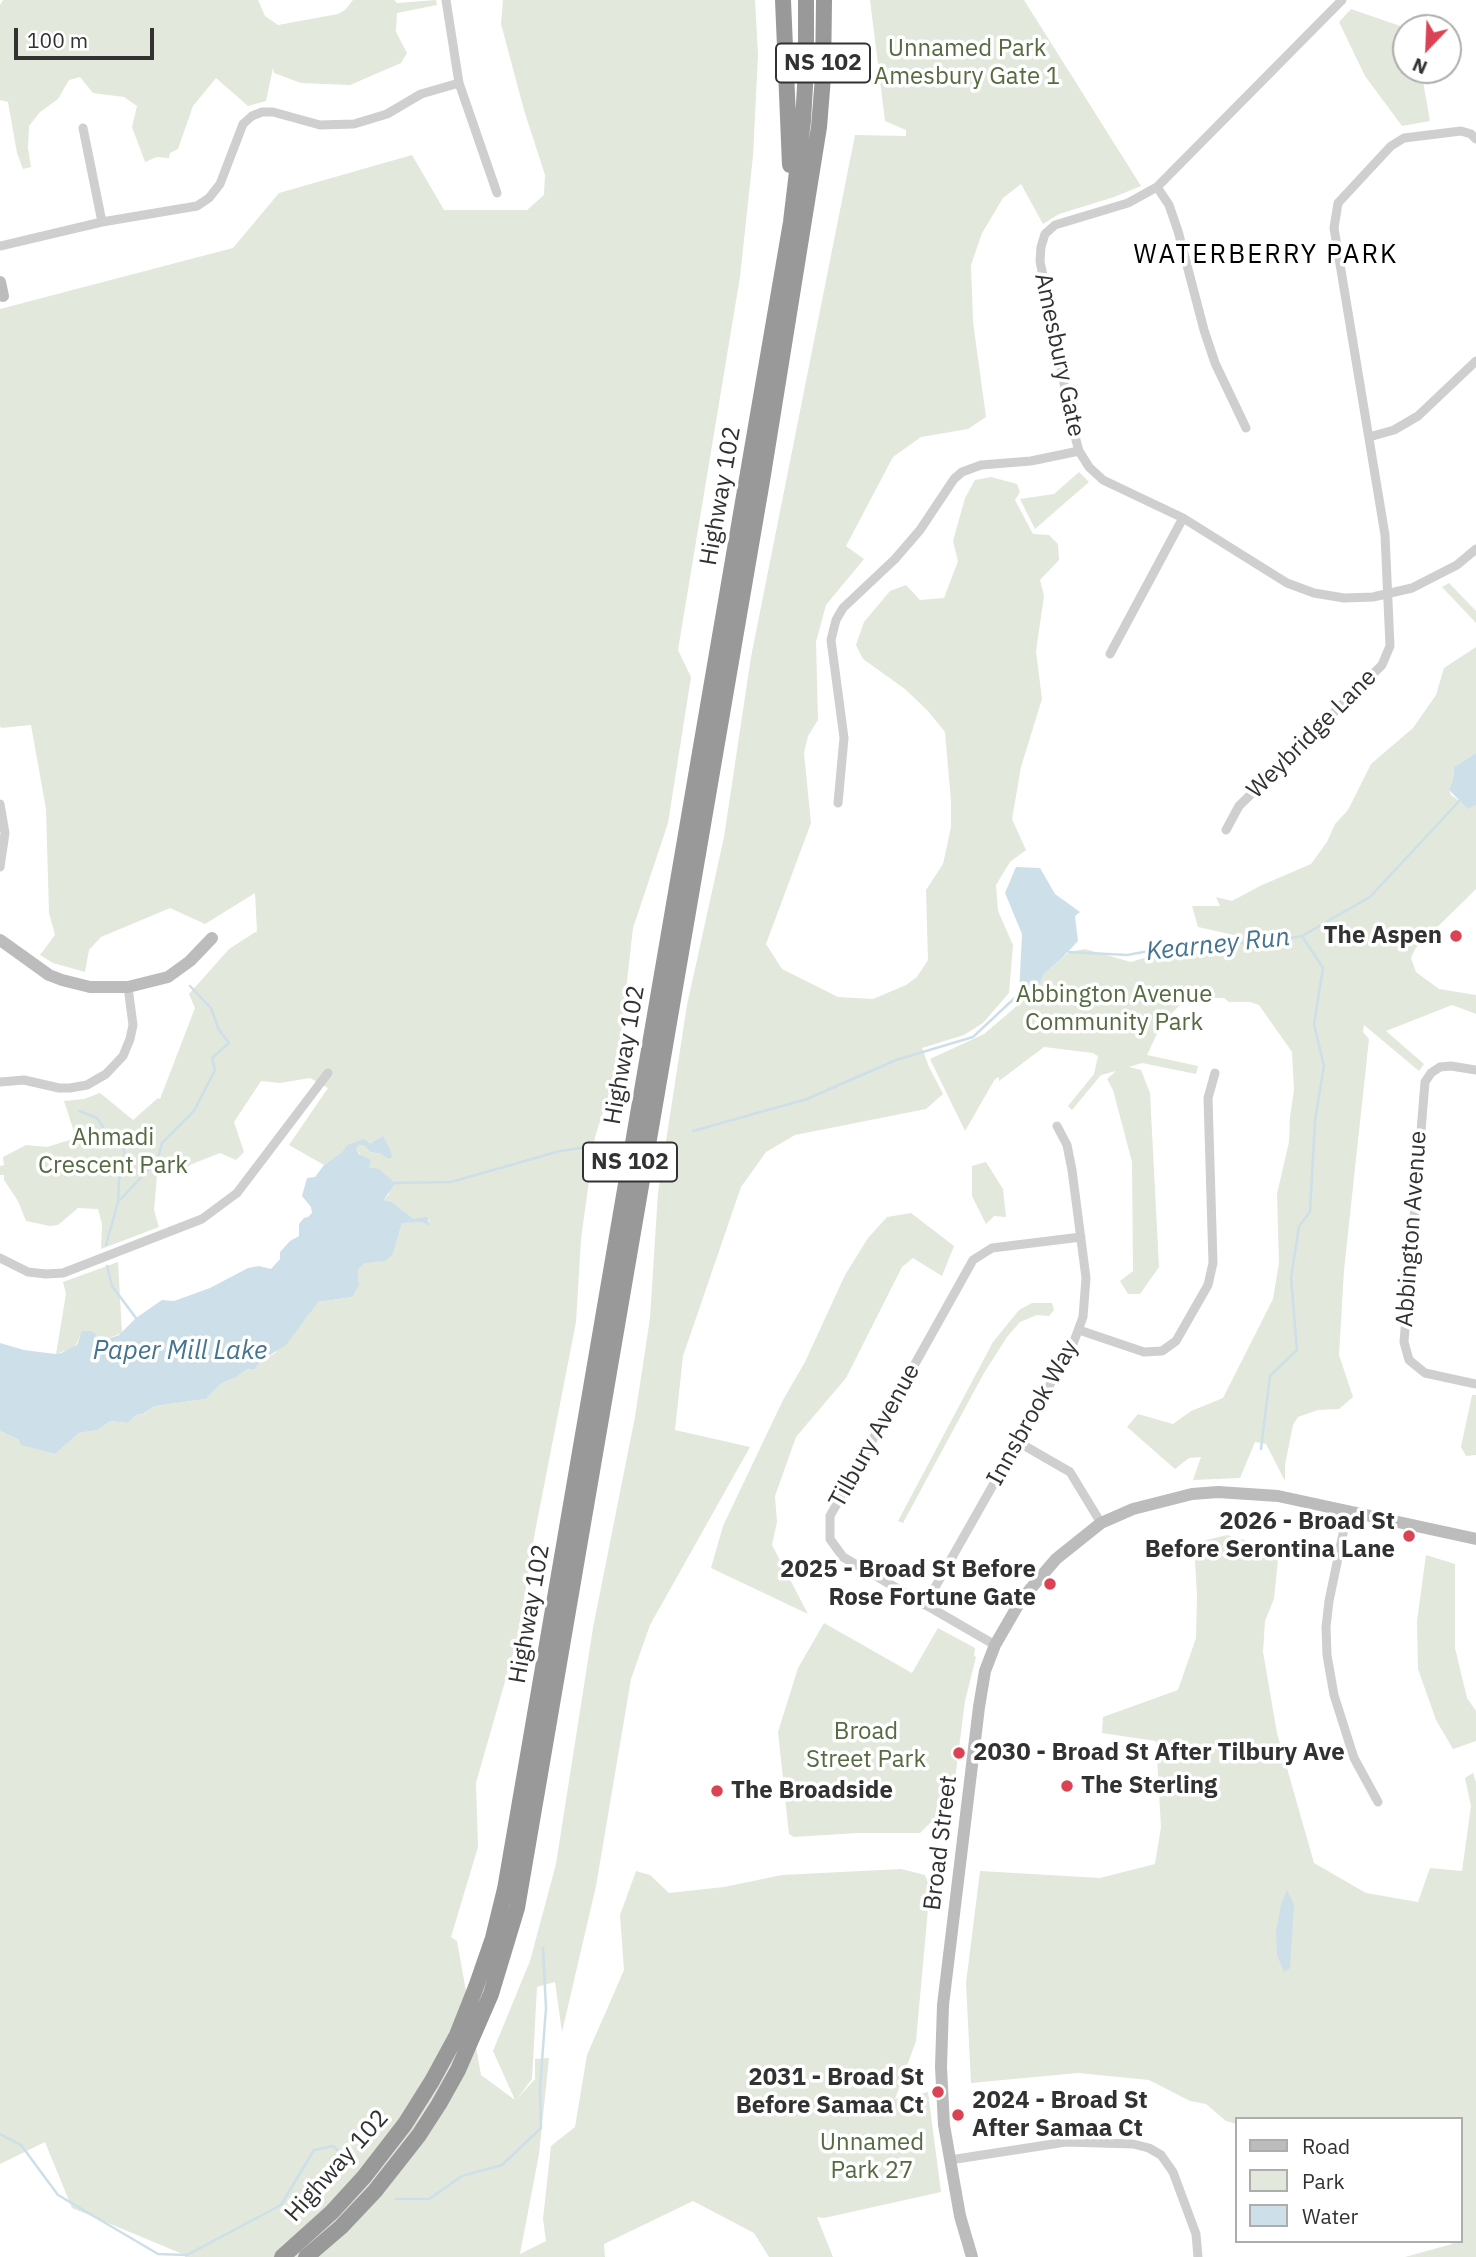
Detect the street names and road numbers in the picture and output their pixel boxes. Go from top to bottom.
road number: NS 102 [776,44,870,82]
street label: Amesbury Gate [1028,271,1090,439]
street label: Highway 102 [695,424,747,568]
street label: Weybridge Lane [1241,663,1383,805]
street label: Highway 102 [599,983,651,1127]
street label: Abbington Avenue [1391,1130,1433,1328]
road number: NS 102 [583,1142,677,1182]
street label: Innsbrook Way [981,1335,1085,1491]
street label: Tilbury Avenue [823,1359,927,1513]
street label: Highway 102 [504,1542,556,1686]
street label: Broad Street [918,1774,964,1912]
street label: Highway 102 [279,2104,395,2228]

